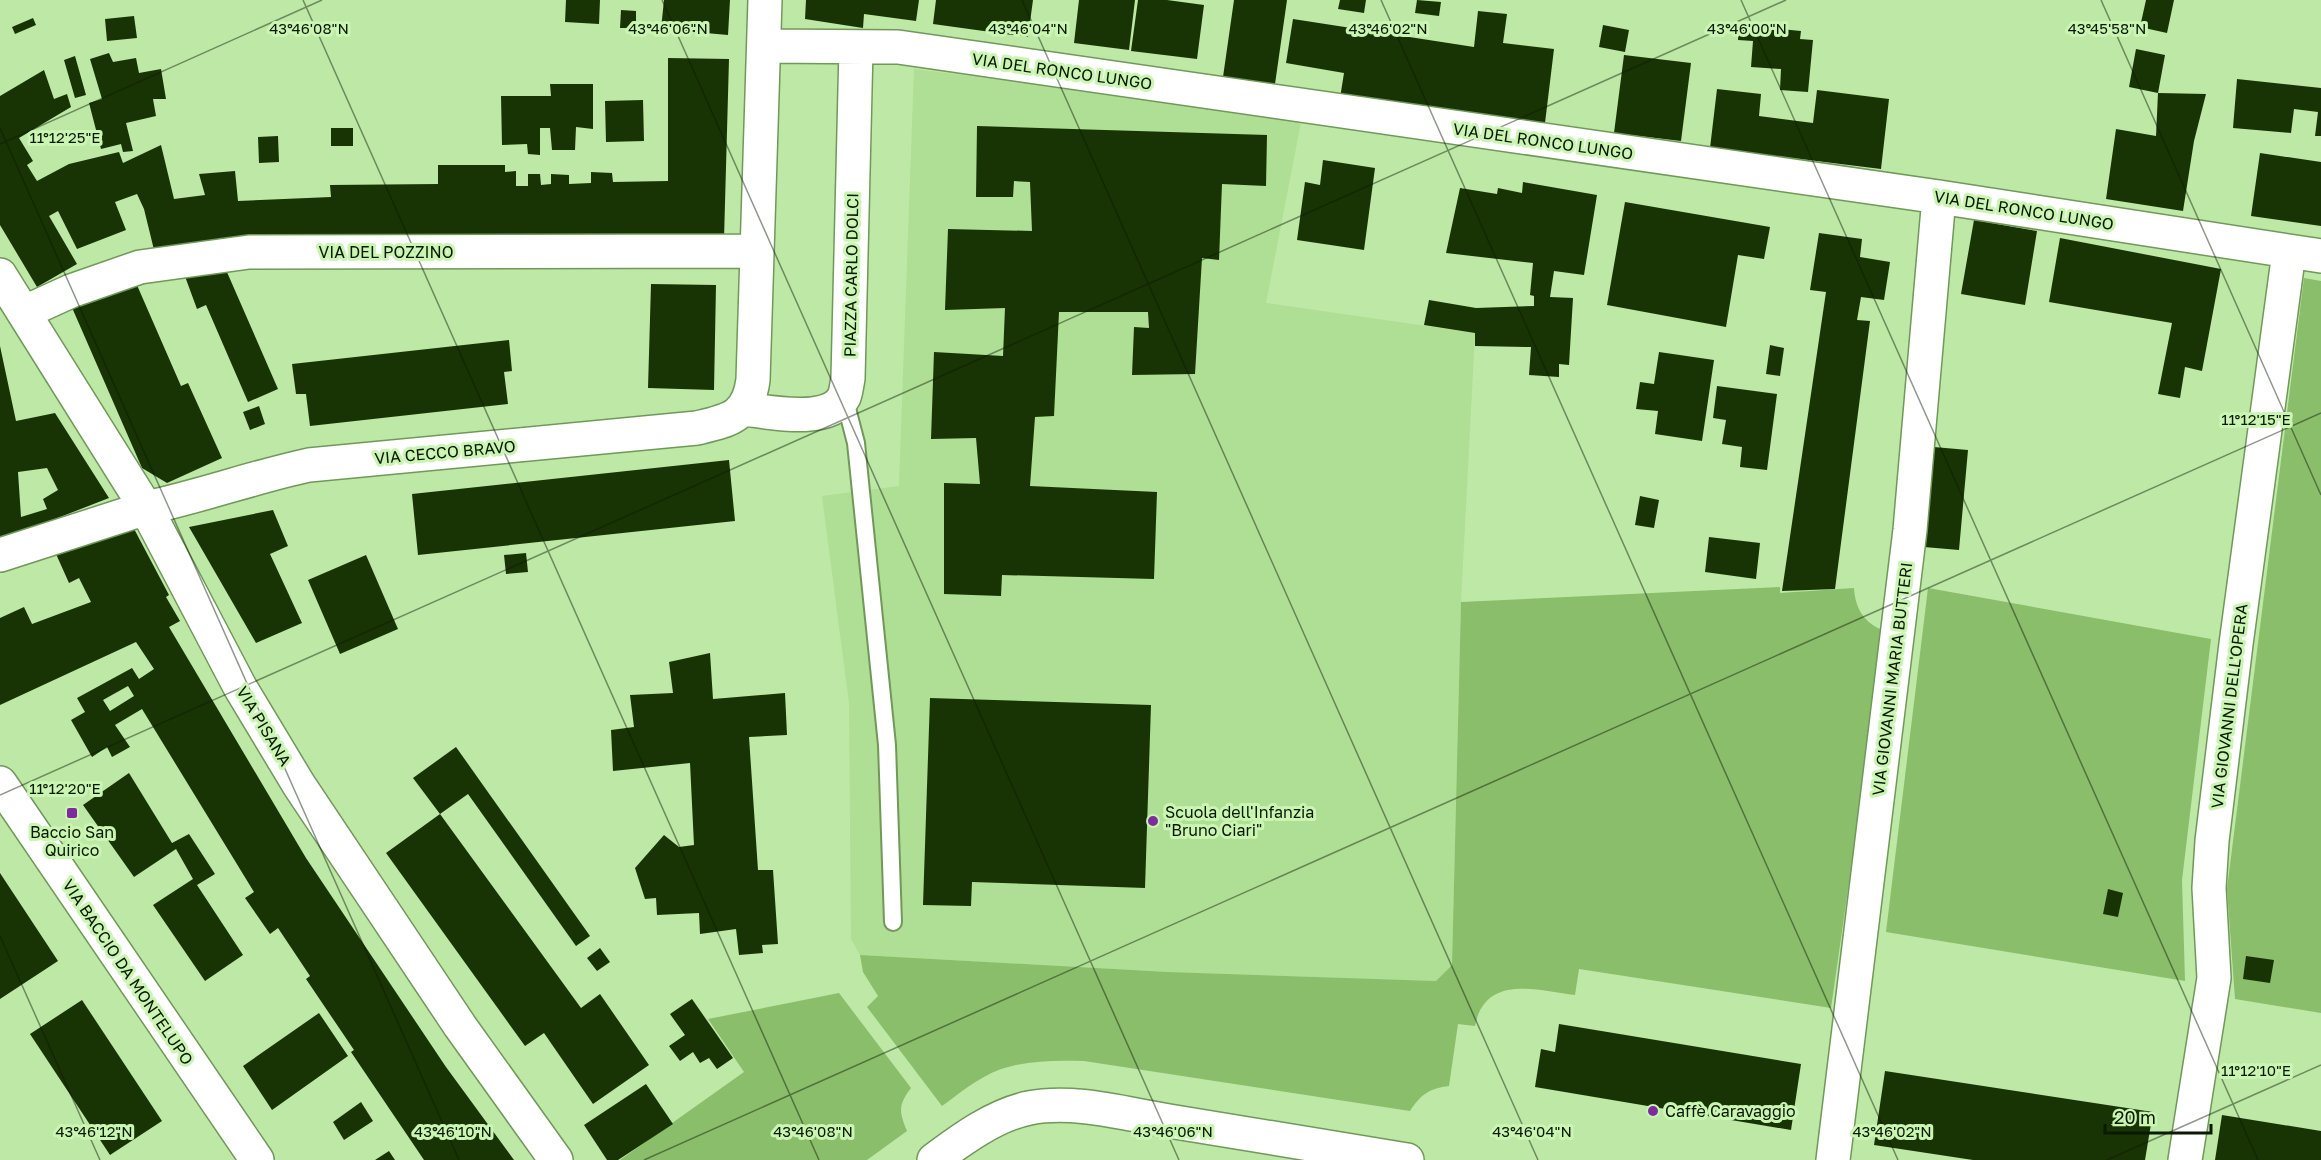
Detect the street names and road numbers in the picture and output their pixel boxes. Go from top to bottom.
street label: VIA DEL RONCO LUNGO [971,48,1153,94]
street label: VIA DEL RONCO LUNGO [1452,118,1634,164]
street label: VIA DEL RONCO LUNGO [1933,186,2115,234]
street label: PIAZZA CARLO DOLCI [840,193,862,357]
street label: VIA DEL POZZINO [318,242,454,262]
street label: VIA CECCO BRAVO [374,436,516,468]
street label: VIA GIOVANNI MARIA BUTTERI [1868,561,1916,797]
street label: VIA GIOVANNI DELL'OPERA [2206,602,2252,810]
street label: VIA PISANA [232,682,296,770]
street label: VIA BACCIO DA MONTELUPO [58,875,198,1069]

